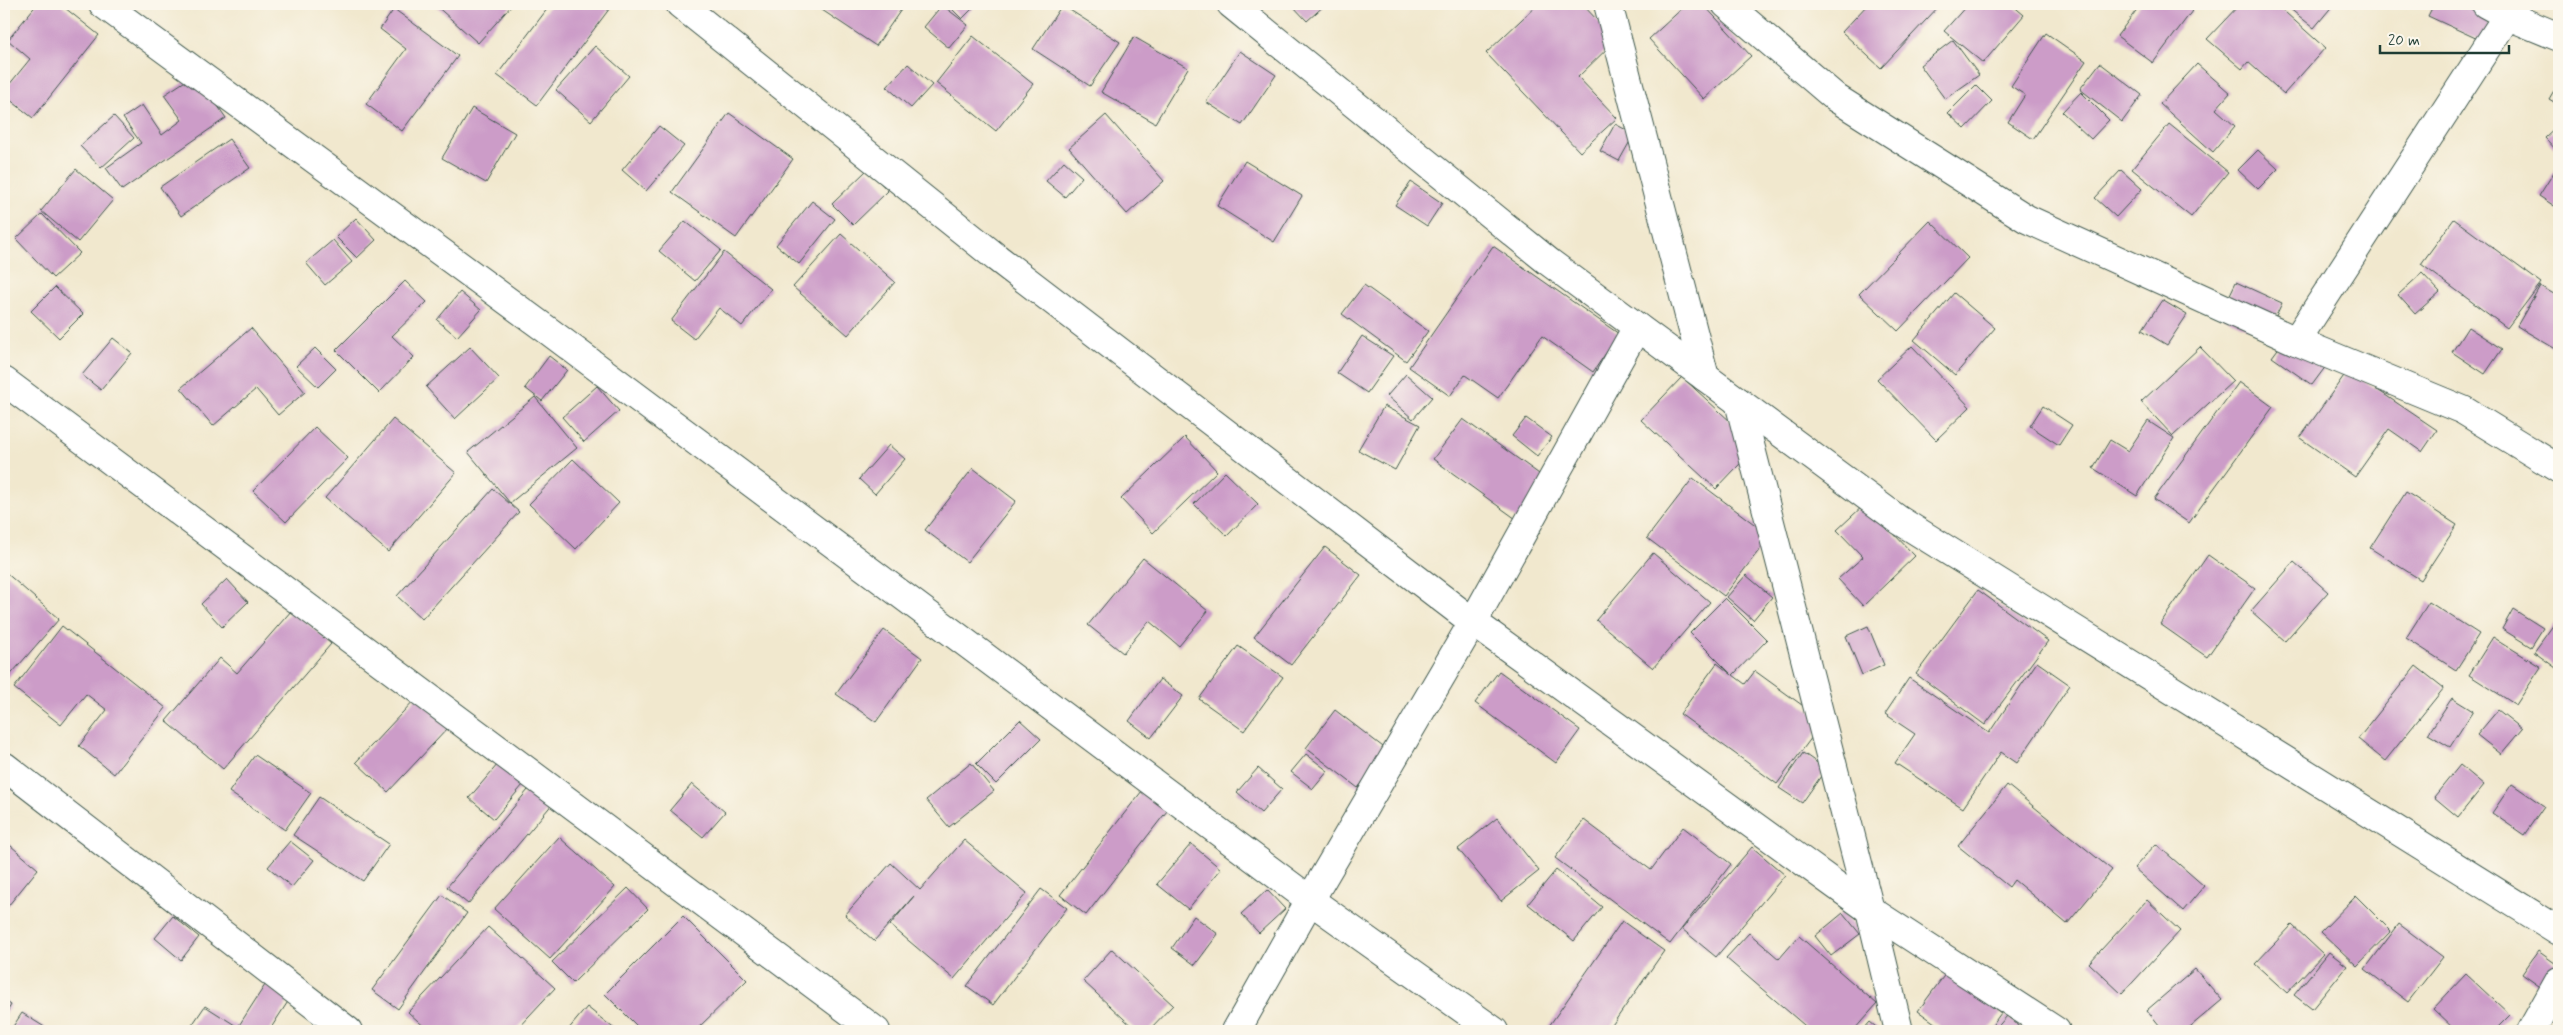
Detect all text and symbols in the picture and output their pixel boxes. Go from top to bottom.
scale bar [2380,22,2509,54]
text: 20 m [2388,31,2420,51]

